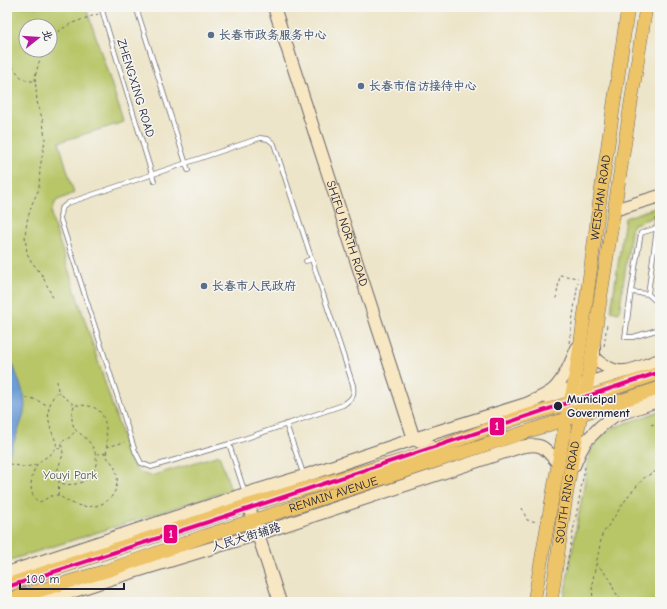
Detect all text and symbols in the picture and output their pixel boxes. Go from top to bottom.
north arrow [18,18,58,58]
text: 北 [39,28,55,42]
place label: 长春市政务服务中心 [219,28,327,42]
marker: 长春市政务服务中心 [206,30,216,40]
street label: ZHENGXING ROAD [114,37,158,139]
place label: 长春市信访接待中心 [369,79,477,93]
marker: 长春市信访接待中心 [356,81,366,91]
street label: WEISHAN ROAD [588,154,613,241]
street label: SHIFU NORTH ROAD [324,179,371,288]
place label: 长春市人民政府 [212,279,296,293]
marker: 长春市人民政府 [199,281,209,291]
place label: Municipal Government [567,392,631,420]
marker: Municipal Government [552,400,564,412]
line badge: 1 [489,417,505,436]
text: 1 [495,420,499,433]
street label: SOUTH RING ROAD [552,440,582,544]
park label: Youyi Park [43,468,97,482]
street label: RENMIN AVENUE [287,473,379,515]
street label: 人民大街辅路 [210,520,282,554]
line badge: 1 [163,524,178,544]
text: 1 [169,528,173,541]
scale bar [20,565,124,591]
text: 100 m [26,572,59,586]

